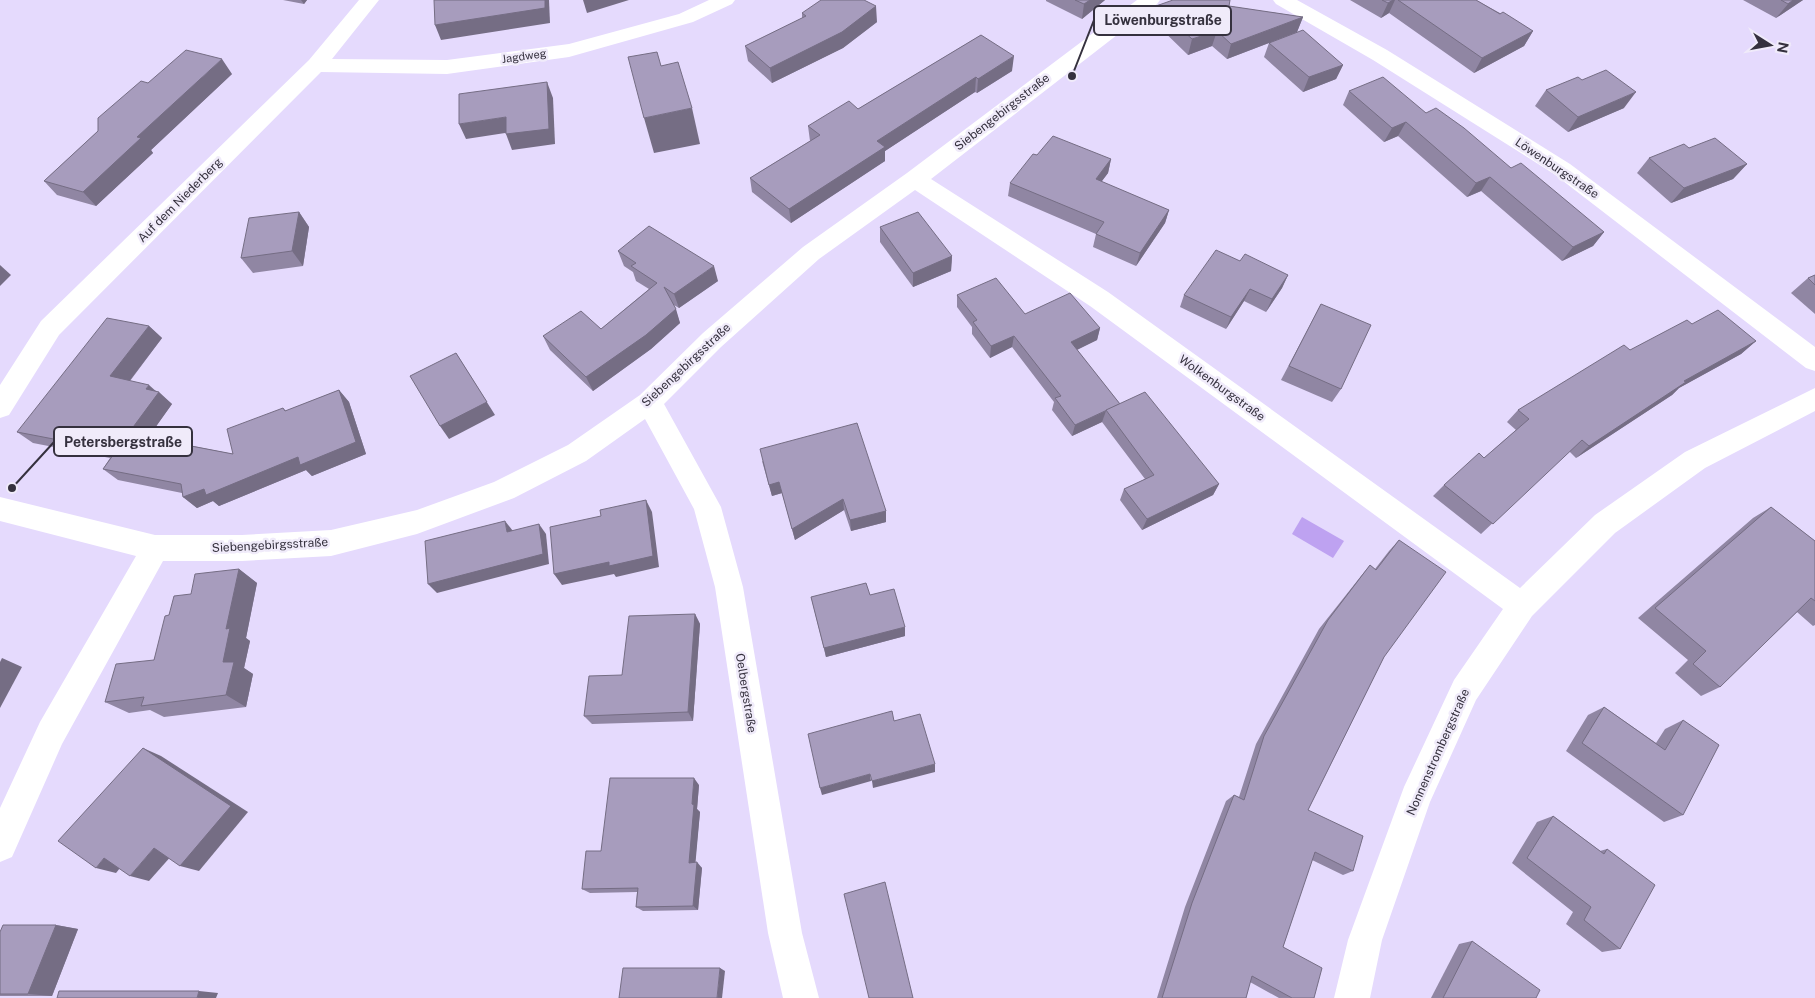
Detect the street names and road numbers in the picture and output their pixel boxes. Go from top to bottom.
street label: Jagdweg [501,47,547,65]
street label: Siebengebirgsstraße [952,71,1052,153]
street label: Löwenburgstraße [1513,135,1602,201]
street label: Auf dem Niederberg [135,155,225,245]
street label: Siebengebirgsstraße [639,320,733,410]
street label: Wolkenburgstraße [1176,352,1268,424]
street label: Siebengebirgsstraße [212,535,329,555]
street label: Oelbergstraße [733,652,759,734]
street label: Nonnenstrombergstraße [1404,686,1472,817]

